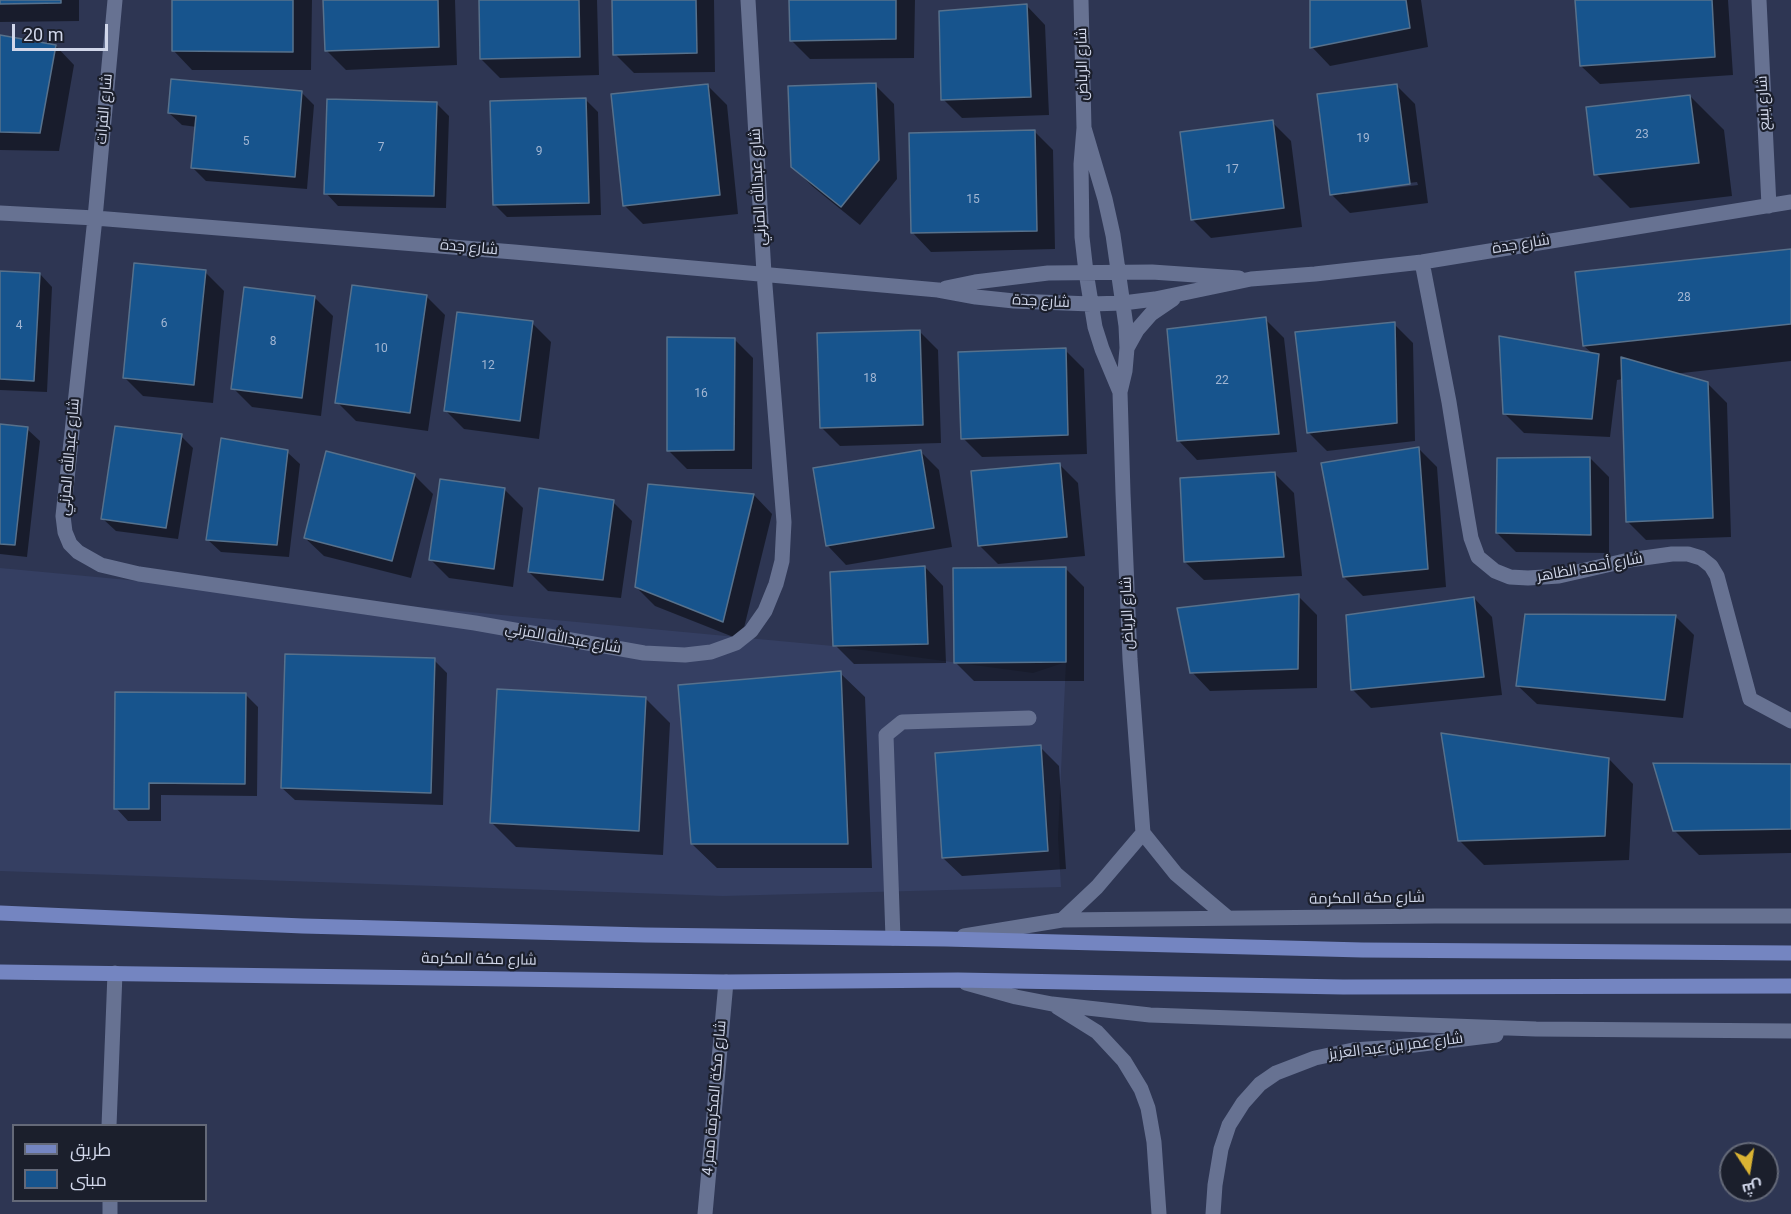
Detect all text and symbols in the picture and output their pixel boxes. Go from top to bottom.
scale bar [15,12,111,50]
text: 20 m [23,24,63,45]
street label: شارع الرياض [1073,27,1093,101]
street label: شارع الفرات [93,73,117,145]
street label: شارع ينبع [1754,75,1774,131]
street label: شارع عبدالله المزني [747,128,771,246]
house number: 23 [1635,128,1649,142]
house number: 19 [1356,132,1370,146]
house number: 5 [243,135,249,149]
house number: 7 [378,141,384,155]
house number: 9 [536,145,542,159]
house number: 17 [1225,163,1239,177]
house number: 15 [966,193,980,207]
street label: شارع جدة [1491,232,1551,258]
street label: شارع جدة [439,237,499,259]
street label: شارع جدة [1012,291,1070,313]
house number: 28 [1677,291,1691,305]
house number: 6 [161,317,167,331]
house number: 4 [16,319,22,333]
house number: 8 [270,335,276,349]
house number: 10 [374,342,388,356]
house number: 12 [481,359,495,373]
house number: 18 [863,372,877,386]
house number: 22 [1215,374,1229,388]
house number: 16 [694,387,708,401]
street label: شارع عبدالله المزني [56,398,84,516]
street label: شارع أحمد الظاهر [1536,550,1644,586]
street label: شارع الرياض [1118,576,1138,650]
street label: شارع عبدالله المزني [503,620,623,658]
street label: شارع مكة المكرمة [1309,889,1425,909]
street label: شارع مكة المكرمة [421,950,537,970]
street label: شارع مكة المكرمة ممر 4 [699,1020,731,1176]
street label: شارع عمر بن عبد العزيز [1328,1030,1464,1064]
legend [12,1124,207,1202]
text: طريق [70,1139,111,1160]
north arrow [1719,1142,1779,1202]
text: مبنى [70,1169,107,1190]
text: ش [1740,1177,1764,1200]

